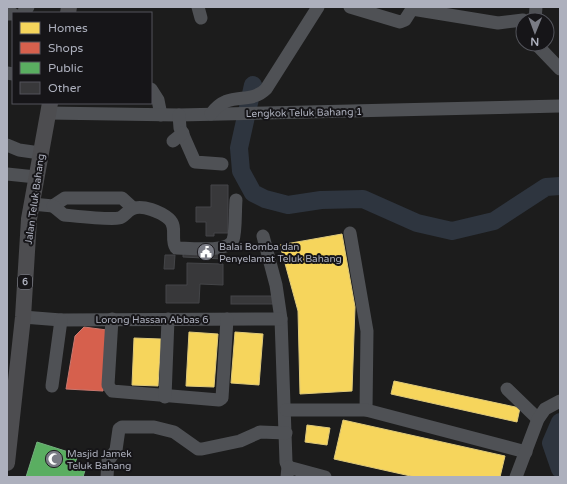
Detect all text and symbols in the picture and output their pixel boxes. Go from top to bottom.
legend [12,12,152,104]
north arrow [515,12,555,52]
text: Homes [48,21,88,35]
text: N [530,35,539,48]
text: Shops [48,41,83,55]
text: Public [48,61,83,75]
text: Other [48,81,81,95]
street label: Lengkok Teluk Bahang 1 [246,106,362,120]
street label: Jalan Teluk Bahang [23,153,47,245]
place label: Balai Bomba dan Penyelamat Teluk Bahang [219,241,342,265]
public building icon: Balai Bomba dan Penyelamat Teluk Bahang [196,242,216,262]
road number: 6 [18,275,32,289]
street label: Lorong Hassan Abbas 6 [96,314,209,326]
place label: Masjid Jamek Teluk Bahang [67,448,132,472]
mosque icon: Masjid Jamek Teluk Bahang [44,449,64,469]

